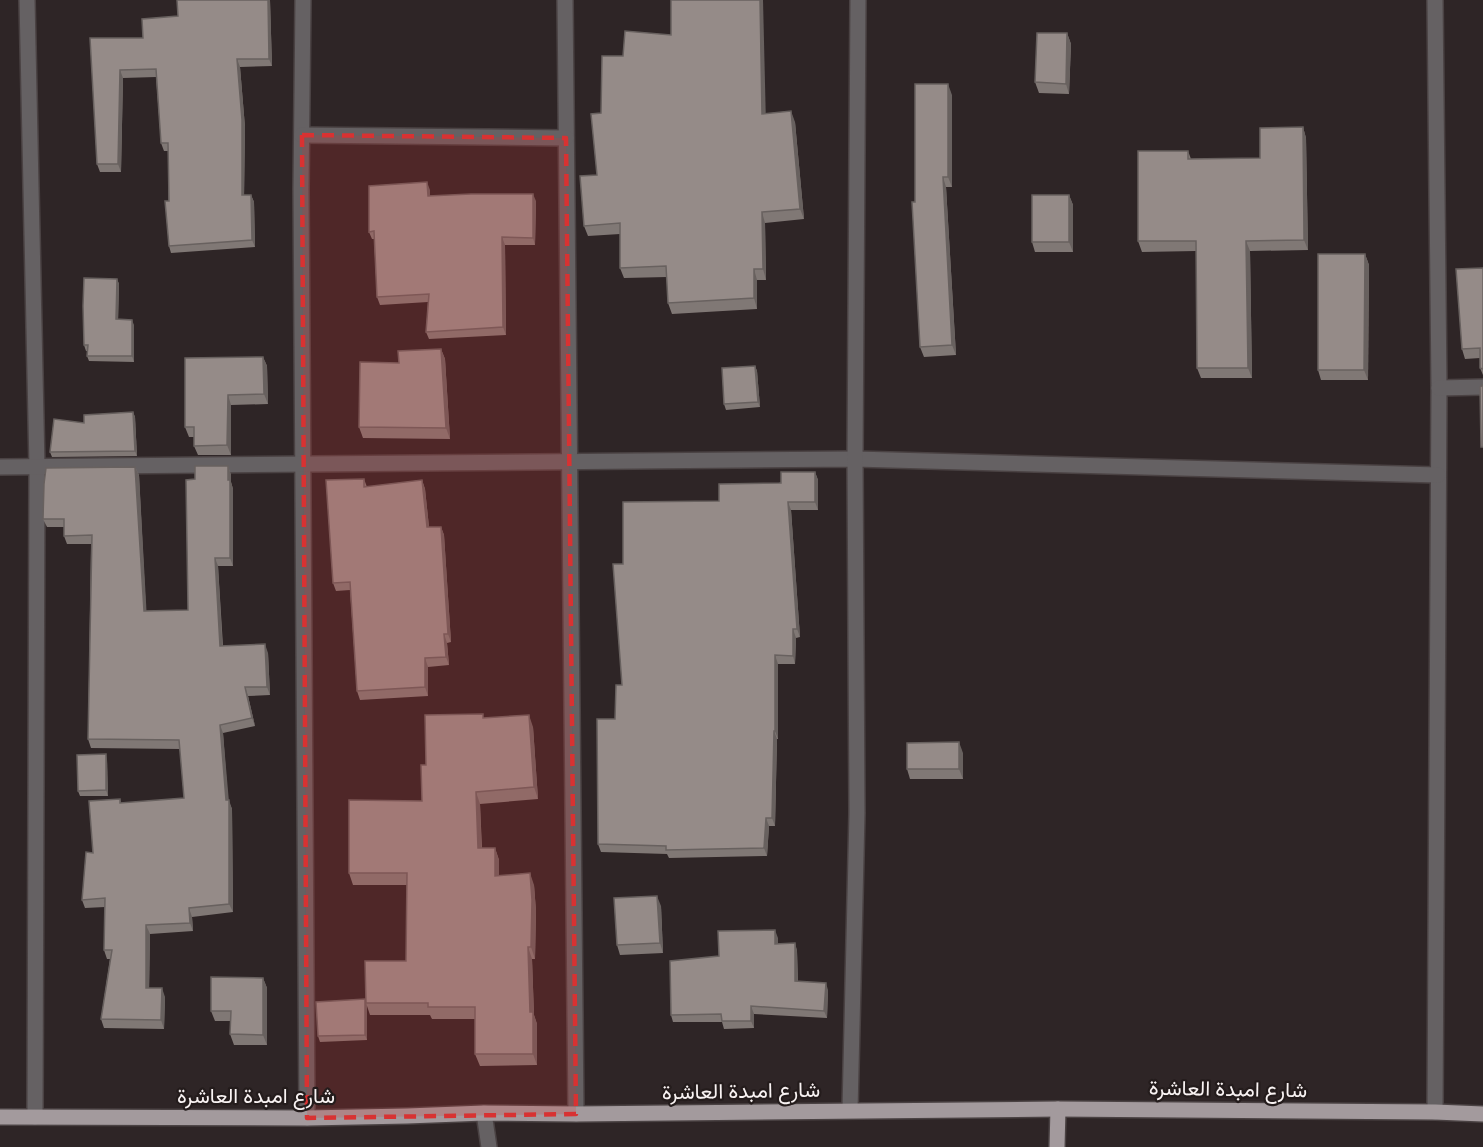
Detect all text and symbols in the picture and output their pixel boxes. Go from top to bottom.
street label: شارع امبدة العاشرة [1149,1076,1307,1104]
street label: شارع امبدة العاشرة [662,1078,820,1106]
street label: شارع امبدة العاشرة [177,1084,335,1110]

